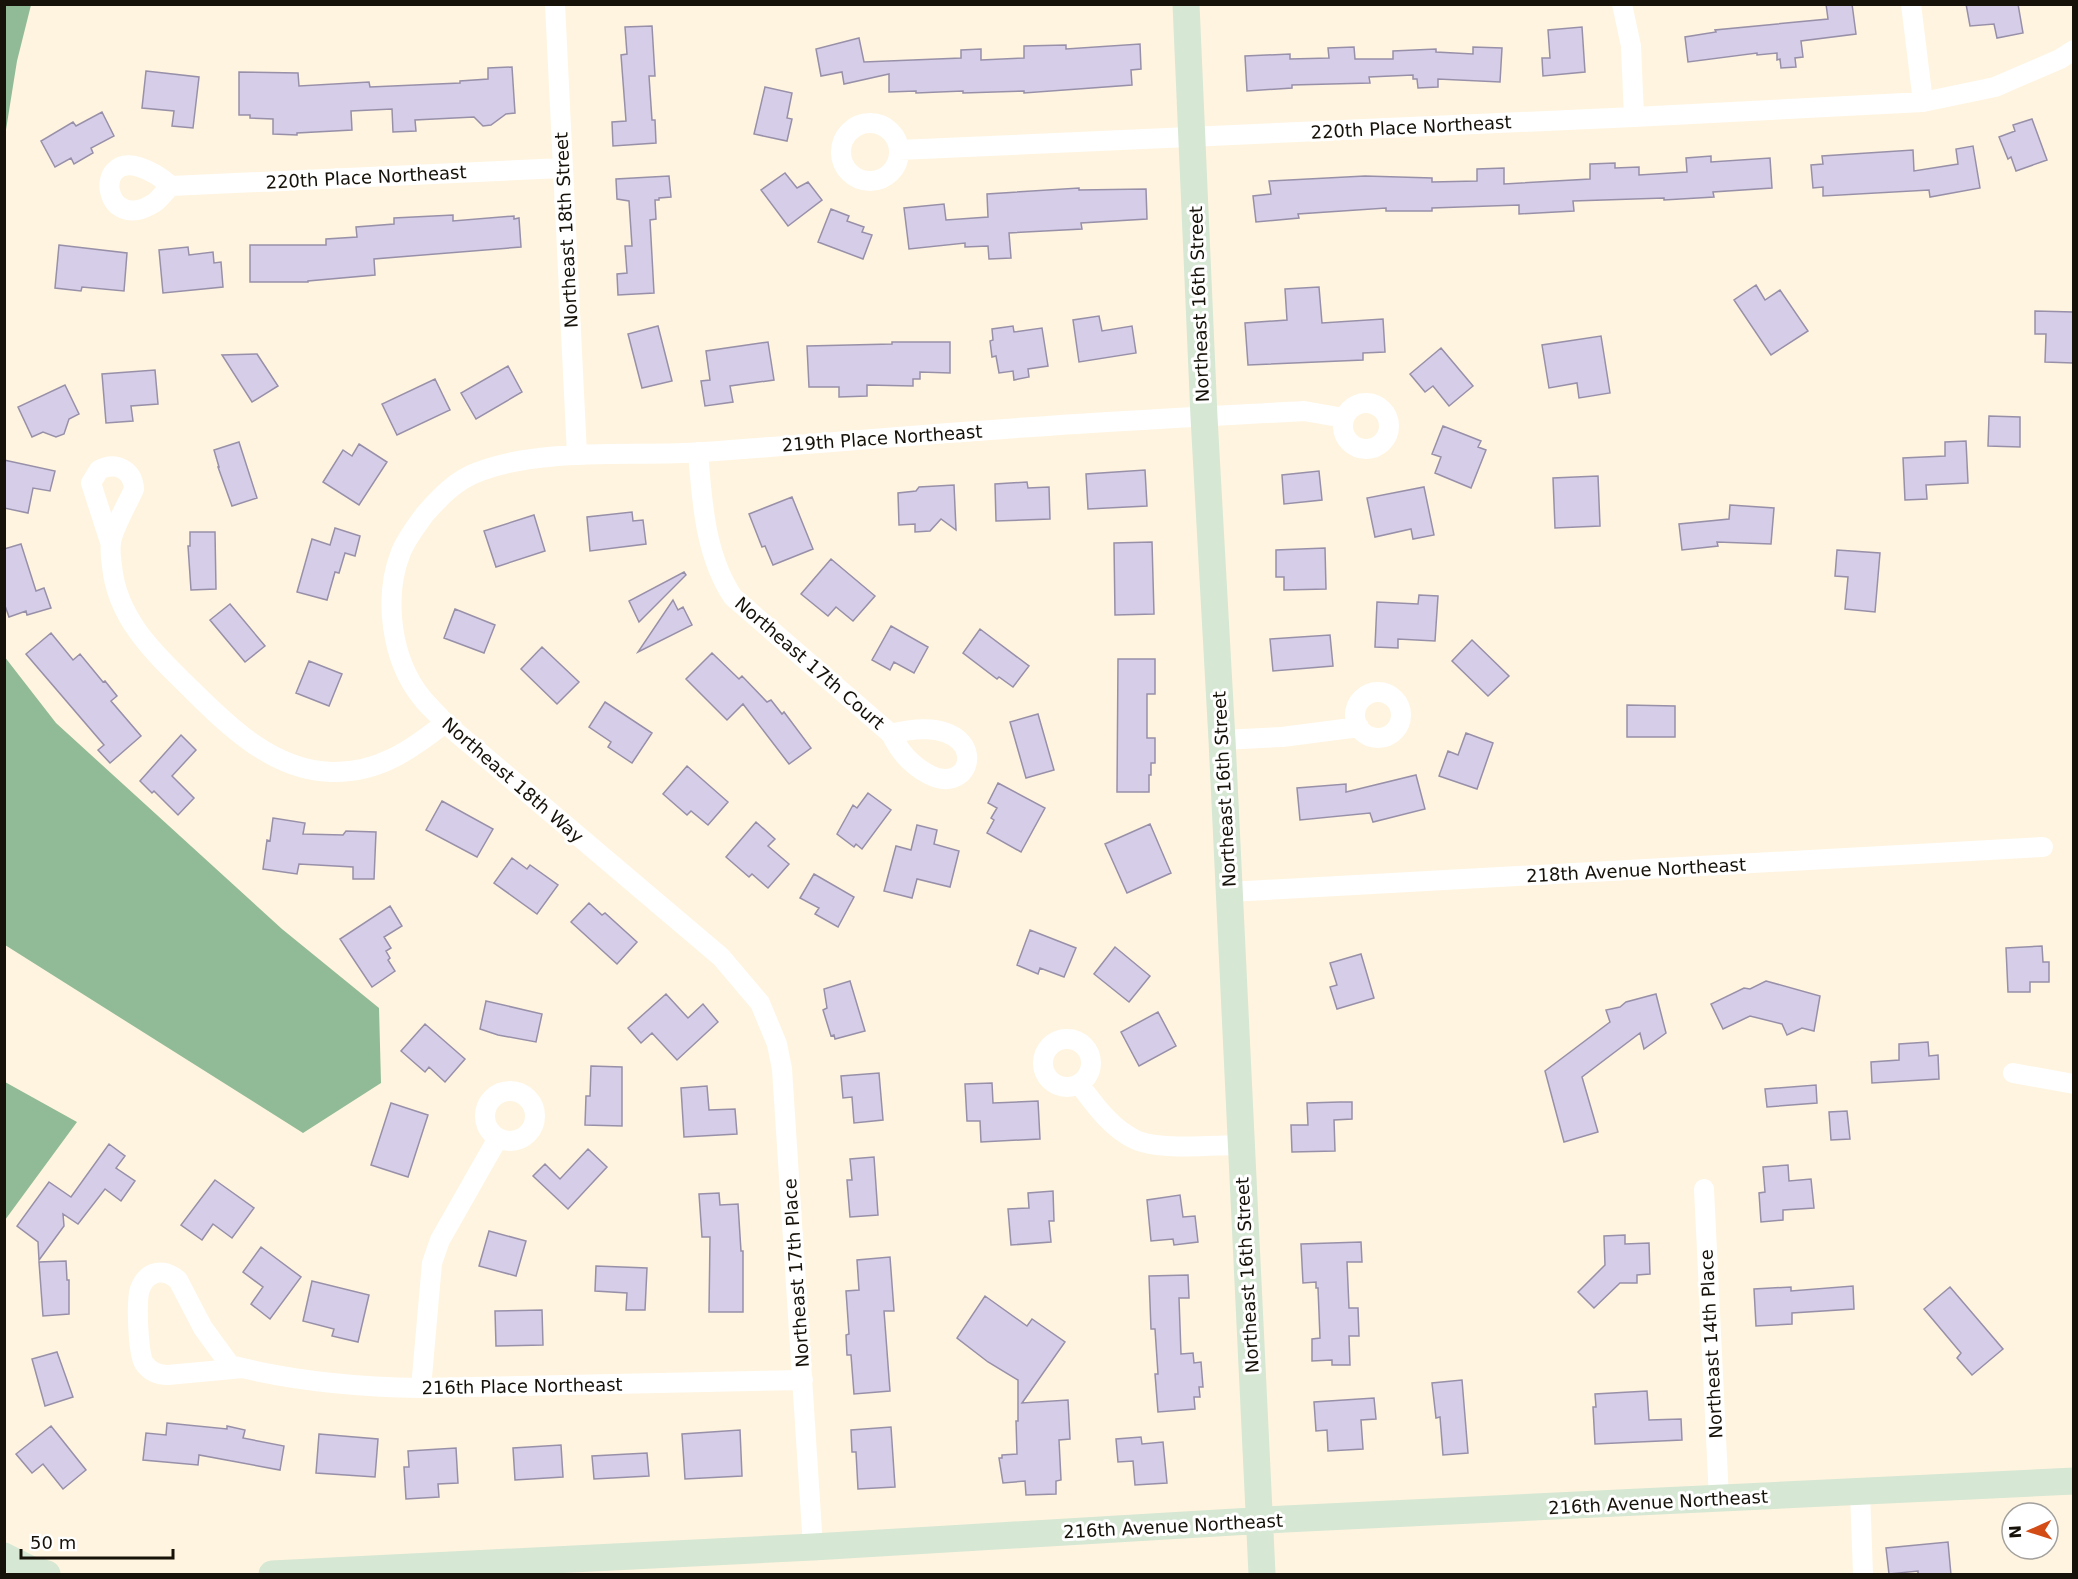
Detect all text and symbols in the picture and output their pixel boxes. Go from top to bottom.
street label: 220th Place Northeast [1310,111,1512,143]
street label: Northeast 18th Street [550,131,582,329]
street label: 220th Place Northeast [265,161,467,193]
street label: Northeast 16th Street [1185,205,1213,403]
street label: 219th Place Northeast [781,421,983,455]
street label: Northeast 17th Court [731,592,889,734]
street label: Northeast 16th Street [1208,690,1240,888]
street label: Northeast 18th Way [438,713,588,847]
street label: 218th Avenue Northeast [1526,854,1746,886]
street label: Northeast 16th Street [1231,1176,1263,1374]
street label: Northeast 17th Place [779,1178,813,1368]
street label: Northeast 14th Place [1696,1249,1726,1439]
street label: 216th Place Northeast [421,1374,623,1398]
street label: 216th Avenue Northeast [1548,1486,1768,1518]
north arrow [2000,1501,2060,1561]
street label: 216th Avenue Northeast [1063,1510,1283,1542]
scale bar [21,1522,172,1560]
text: N [2006,1525,2025,1539]
text: 50 m [30,1532,76,1553]

